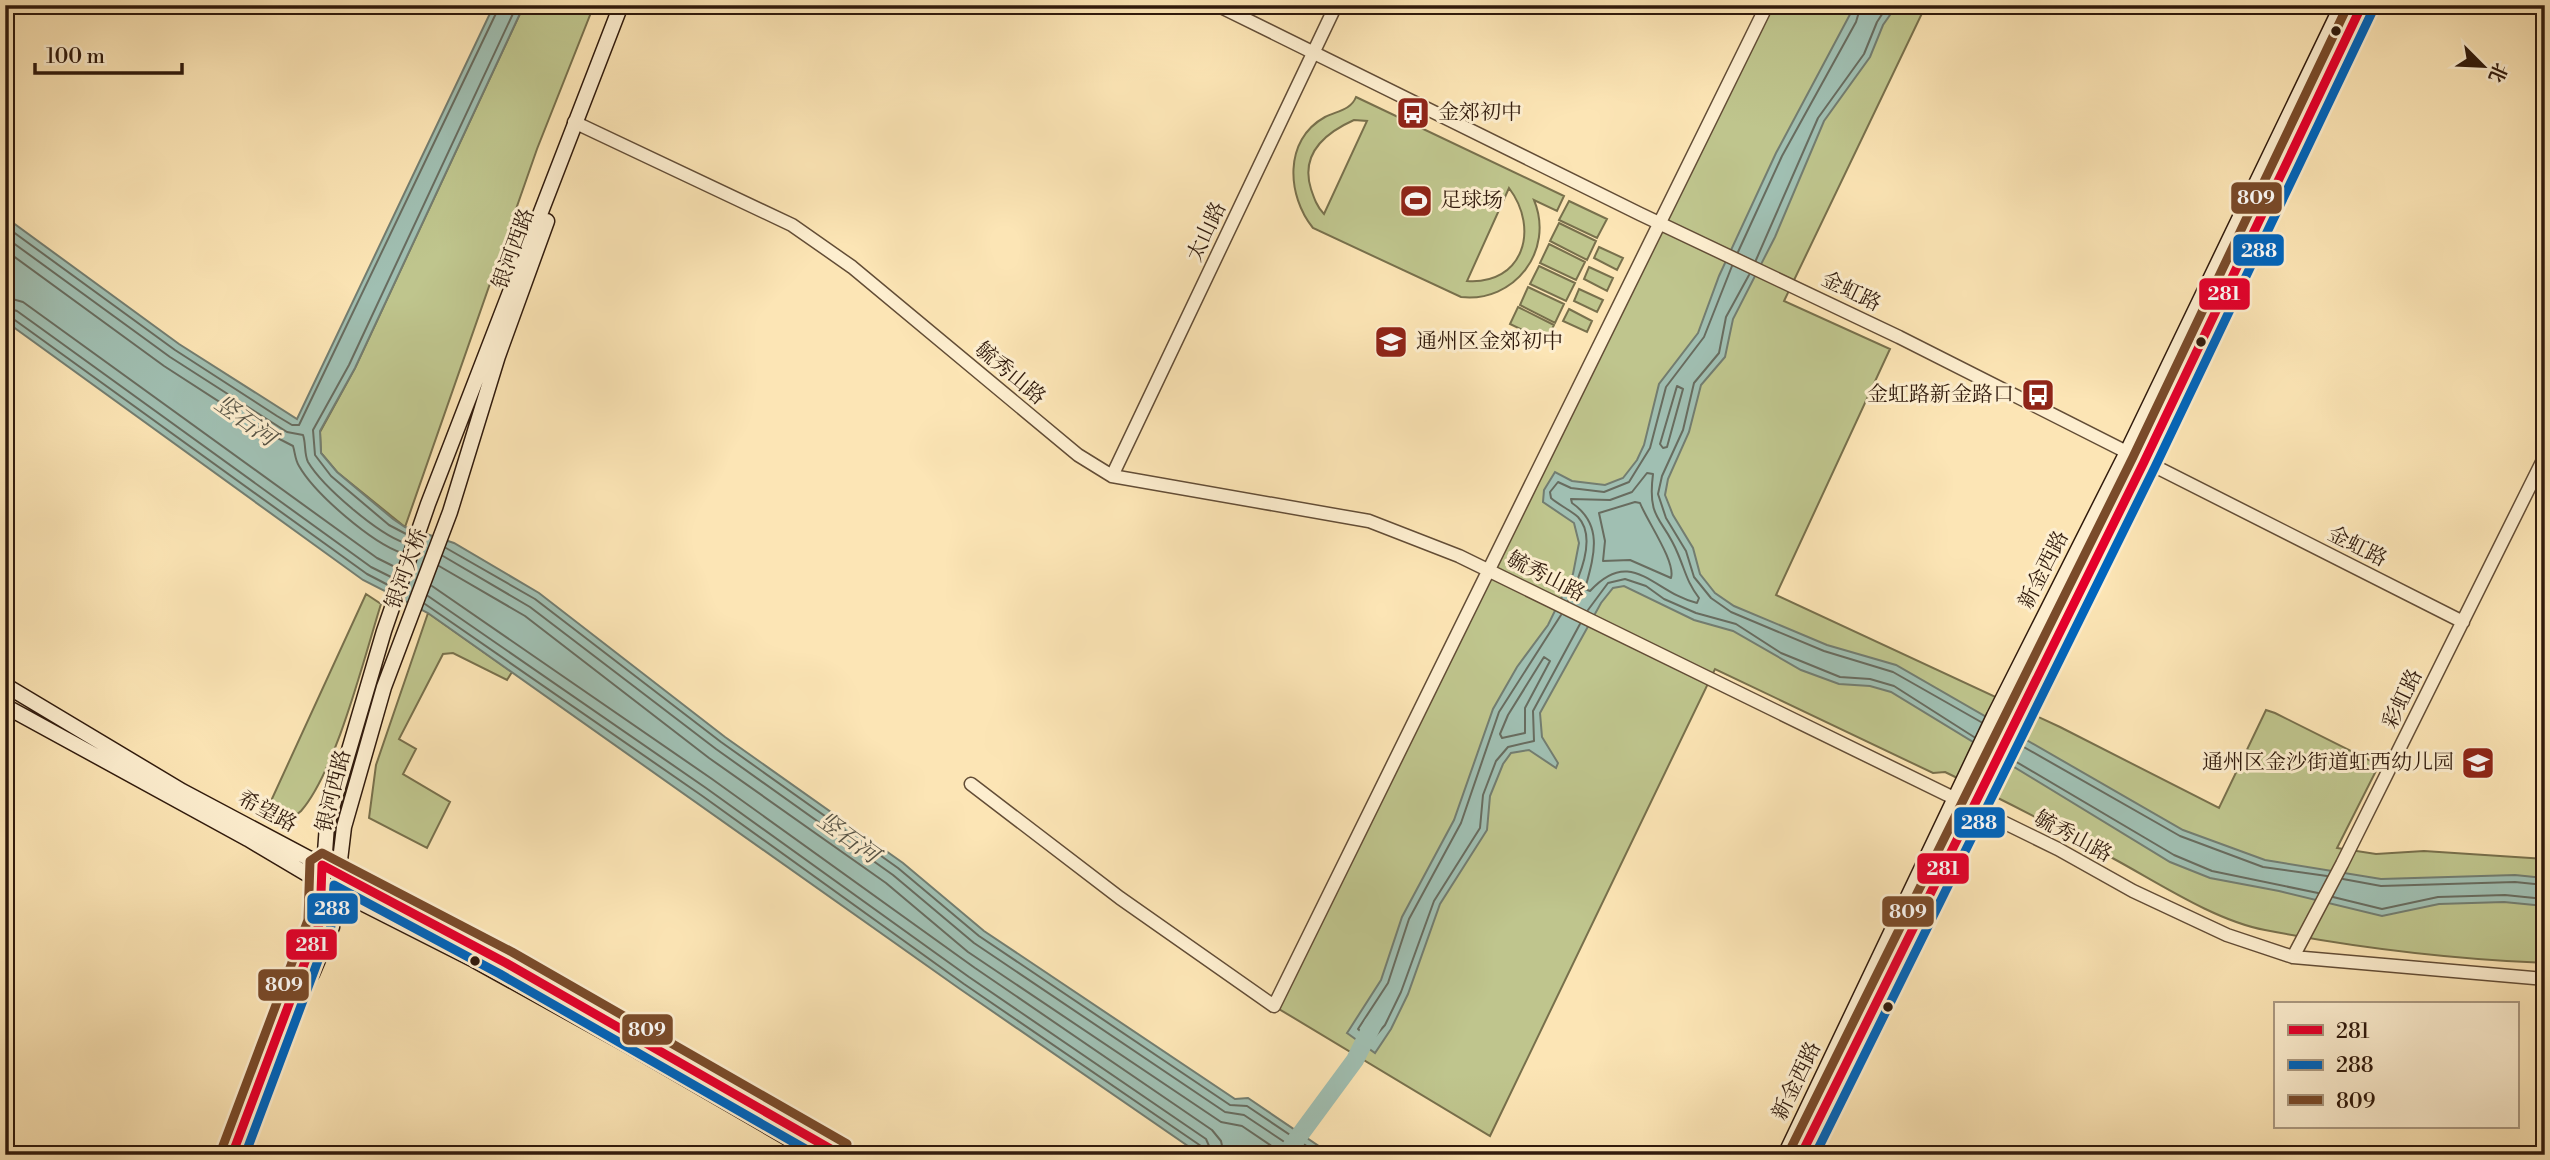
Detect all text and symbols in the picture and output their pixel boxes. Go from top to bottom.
unlabelled marker [2329,24,2343,38]
scale bar [35,32,182,76]
north arrow [2448,32,2518,102]
text: 100 m [46,44,105,70]
text: 北 [2483,59,2512,86]
bus stop icon: 金郊初中 [1394,94,1432,132]
place label: 金郊初中 [1438,100,1522,126]
line badge: 809 [2230,181,2283,215]
sports icon: 足球场 [1397,182,1435,220]
text: 809 [2237,186,2275,210]
place label: 足球场 [1440,188,1503,214]
street label: 太山路 [1182,198,1232,266]
street label: 银河西路 [487,205,541,293]
line badge: 288 [2232,233,2285,267]
text: 288 [2241,239,2277,263]
street label: 金虹路 [1817,267,1885,317]
line badge: 281 [2198,277,2251,311]
text: 281 [2208,282,2240,306]
school or university icon: 通州区金郊初中 [1372,323,1410,361]
place label: 通州区金郊初中 [1416,329,1563,355]
unlabelled marker [2194,335,2208,349]
street label: 毓秀山路 [969,337,1051,411]
bus stop icon: 金虹路新金路口 [2019,376,2057,414]
place label: 金虹路新金路口 [1867,382,2014,408]
water label: 竖石河 [209,389,284,455]
street label: 金虹路 [2323,521,2391,573]
street label: 银河大桥 [380,525,434,613]
street label: 新金西路 [2013,527,2075,613]
street label: 毓秀山路 [1503,546,1589,608]
street label: 彩虹路 [2378,665,2428,733]
school or university icon: 通州区金沙街道虹西幼儿园 [2459,744,2497,782]
street label: 银河西路 [311,747,357,835]
place label: 通州区金沙街道虹西幼儿园 [2202,750,2454,776]
street label: 希望路 [233,786,301,838]
water label: 竖石河 [812,806,887,872]
line badge: 288 [1953,806,2006,839]
street label: 毓秀山路 [2030,806,2116,868]
text: 288 [1961,811,1997,835]
line badge: 281 [1916,852,1970,885]
text: 281 [1927,857,1959,881]
line badge: 288 [306,892,359,925]
line badge: 809 [1881,895,1935,928]
text: 288 [314,897,350,921]
text: 809 [1889,900,1927,924]
line badge: 281 [285,928,338,961]
text: 281 [296,933,328,957]
unlabelled marker [468,954,482,968]
line badge: 809 [257,968,310,1002]
text: 809 [265,973,303,997]
unlabelled marker [1881,1000,1895,1014]
legend [2274,1002,2518,1128]
line badge: 809 [621,1013,674,1046]
text: 809 [628,1018,666,1042]
text: 281 [2336,1019,2369,1045]
street label: 新金西路 [1767,1038,1827,1124]
text: 288 [2336,1053,2374,1079]
text: 809 [2336,1089,2376,1115]

